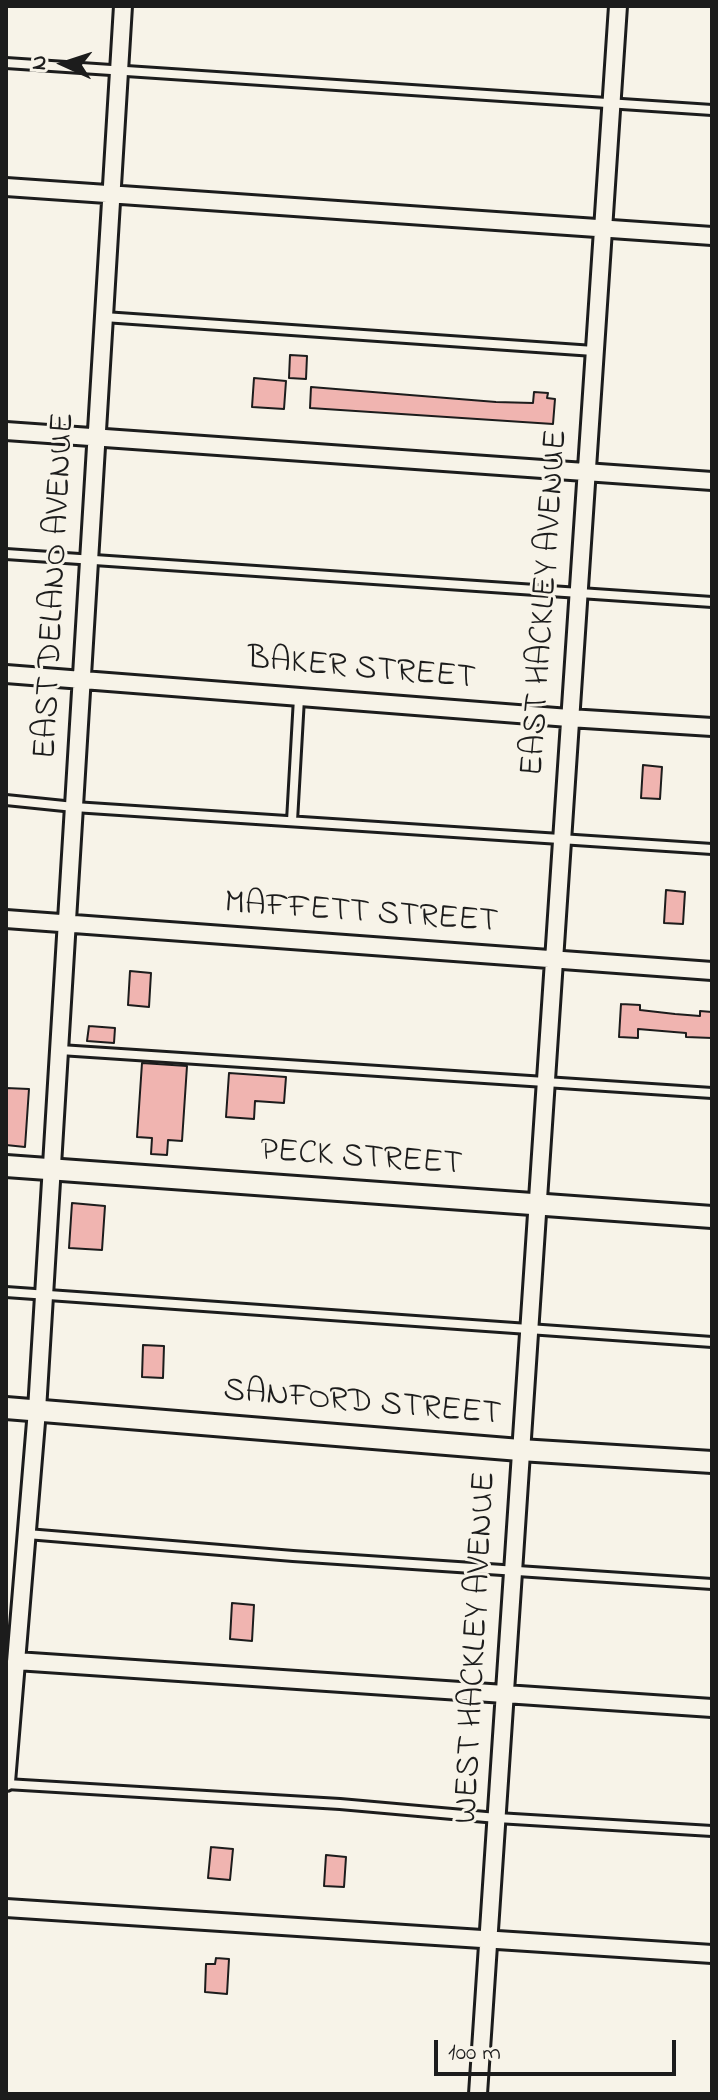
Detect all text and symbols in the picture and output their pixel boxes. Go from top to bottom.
north arrow [24,24,104,104]
text: N [24,54,56,71]
street label: EAST DELANO AVENUE [28,412,86,760]
street label: EAST HACKLEY AVENUE [515,428,579,778]
street label: BAKER STREET [245,641,477,701]
street label: MAFFETT STREET [223,885,499,945]
street label: PECK STREET [258,1133,464,1187]
street label: SANFORD STREET [222,1373,502,1437]
street label: WEST HACKLEY AVENUE [448,1471,508,1825]
scale bar [438,2024,680,2074]
text: 100 m [448,2036,501,2071]

